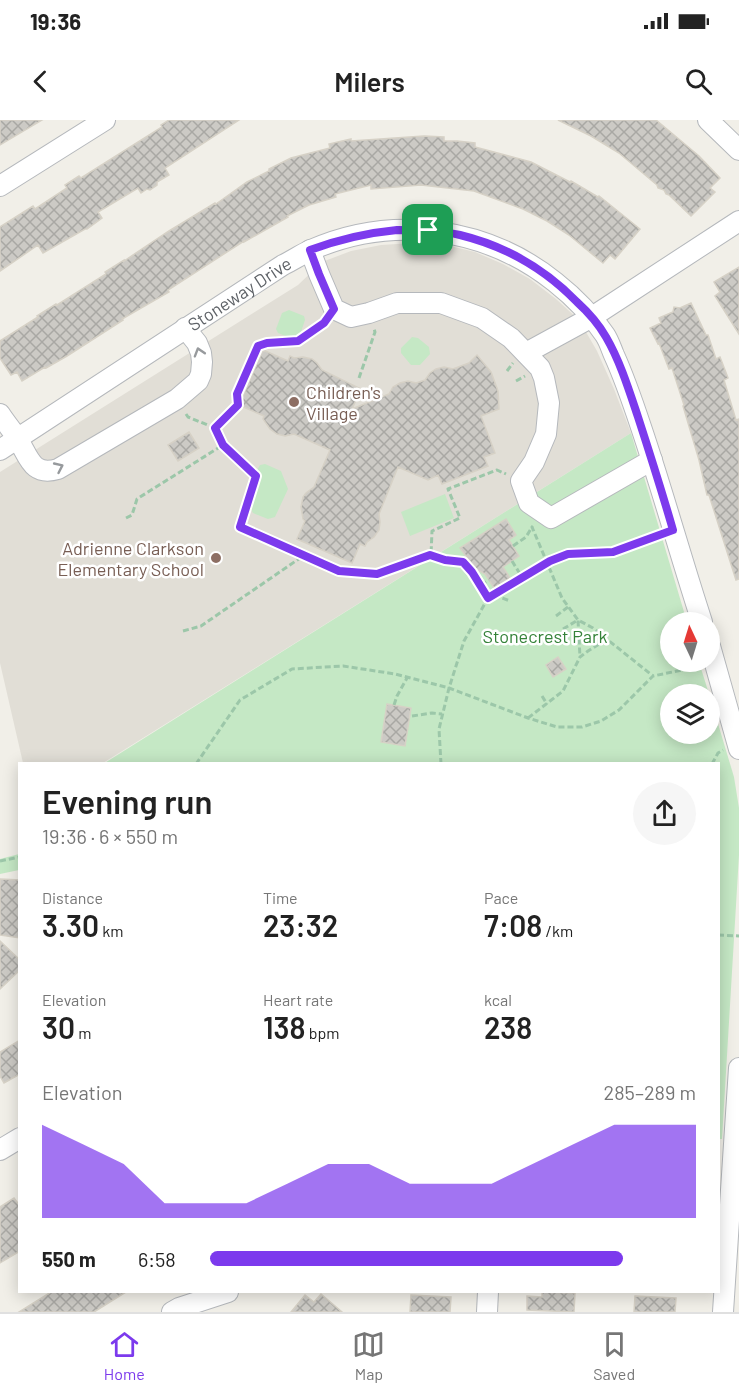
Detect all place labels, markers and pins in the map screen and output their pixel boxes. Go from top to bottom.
pin [402,204,453,255]
place label: Children's Village [306,381,381,424]
marker: Children's Village [287,395,301,409]
place label: Adrienne Clarkson Elementary School [57,537,204,580]
marker: Adrienne Clarkson Elementary School [209,551,223,565]

